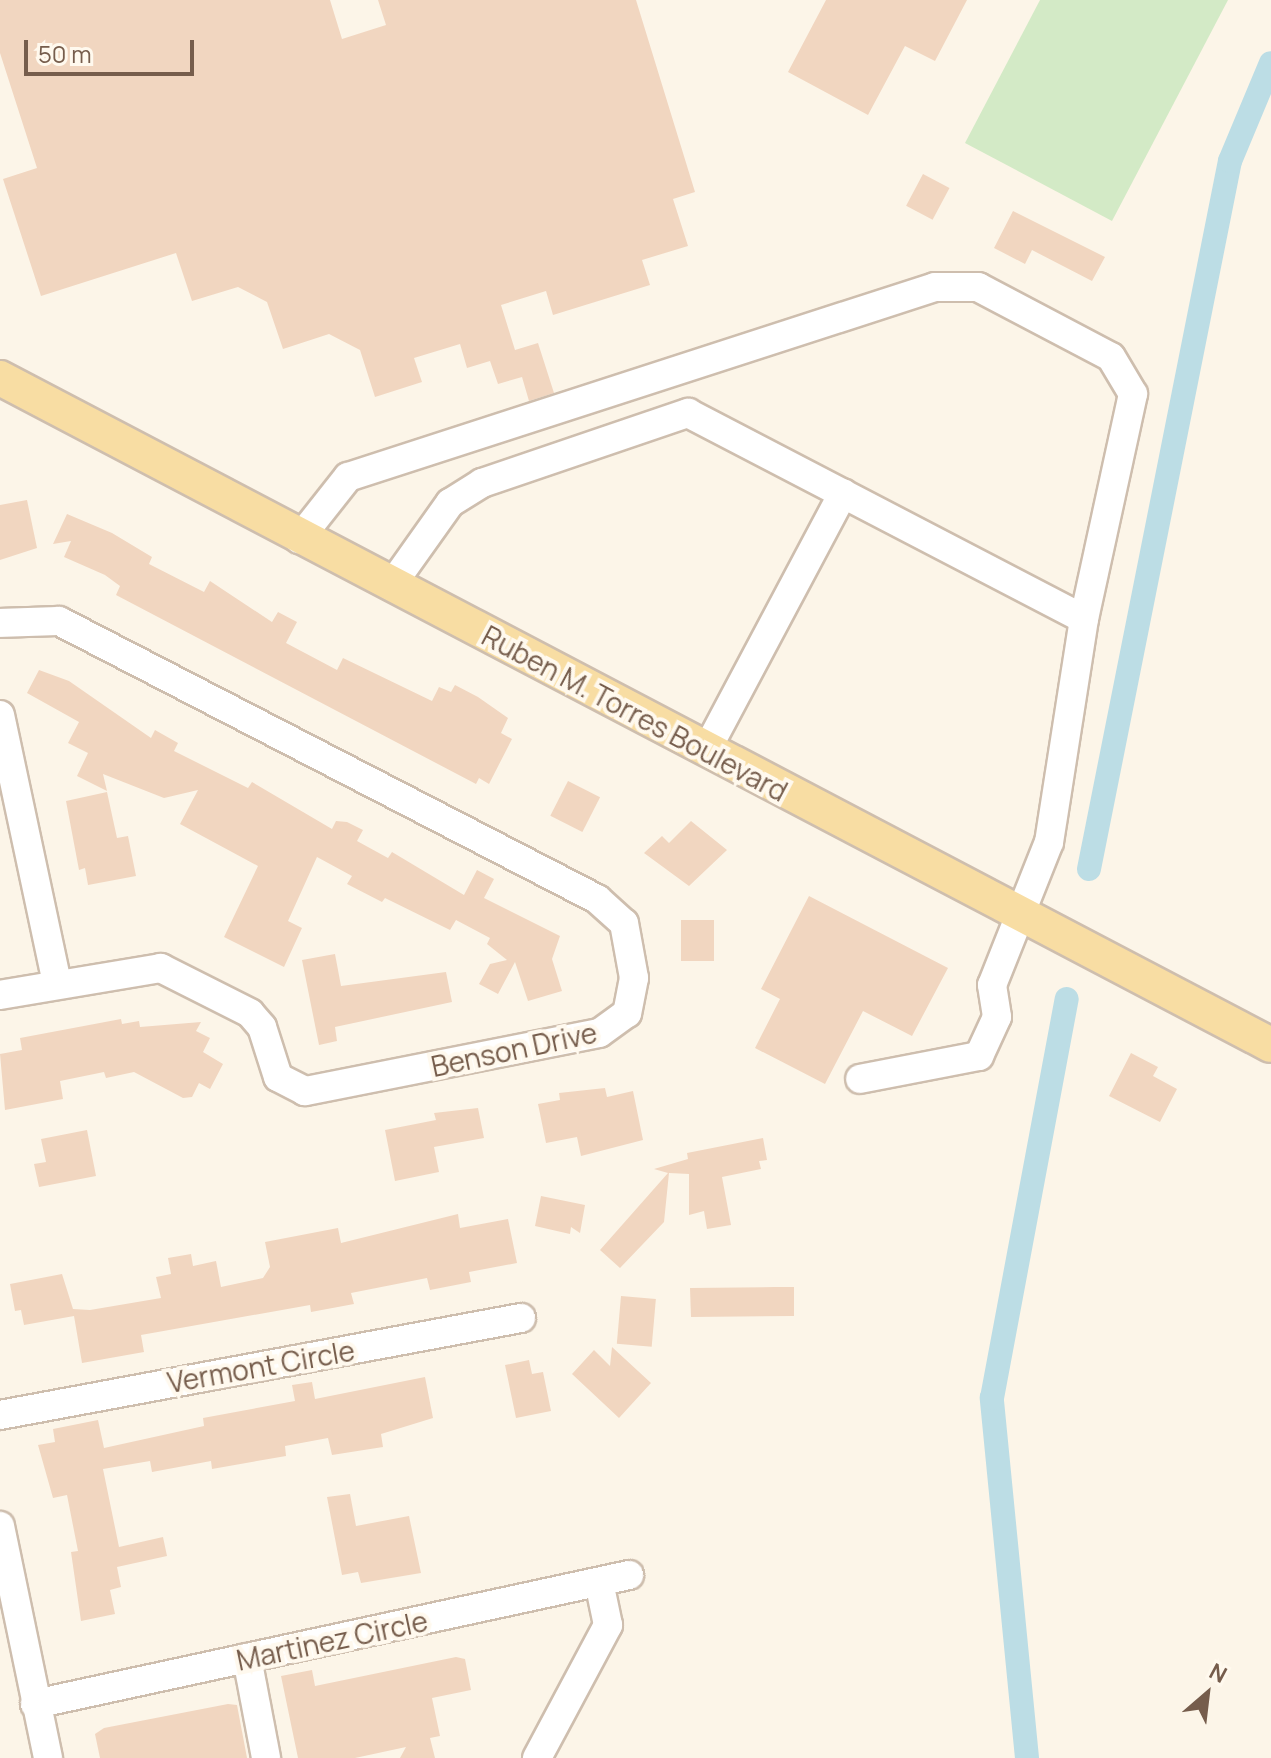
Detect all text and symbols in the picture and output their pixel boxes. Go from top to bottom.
scale bar [28,24,198,74]
text: 50 m [38,37,92,70]
street label: Ruben M. Torres Boulevard [477,618,793,808]
street label: Benson Drive [428,1015,600,1083]
street label: Vermont Circle [165,1333,357,1399]
street label: Martinez Circle [233,1603,431,1677]
north arrow [1167,1654,1247,1734]
text: N [1204,1656,1232,1690]

